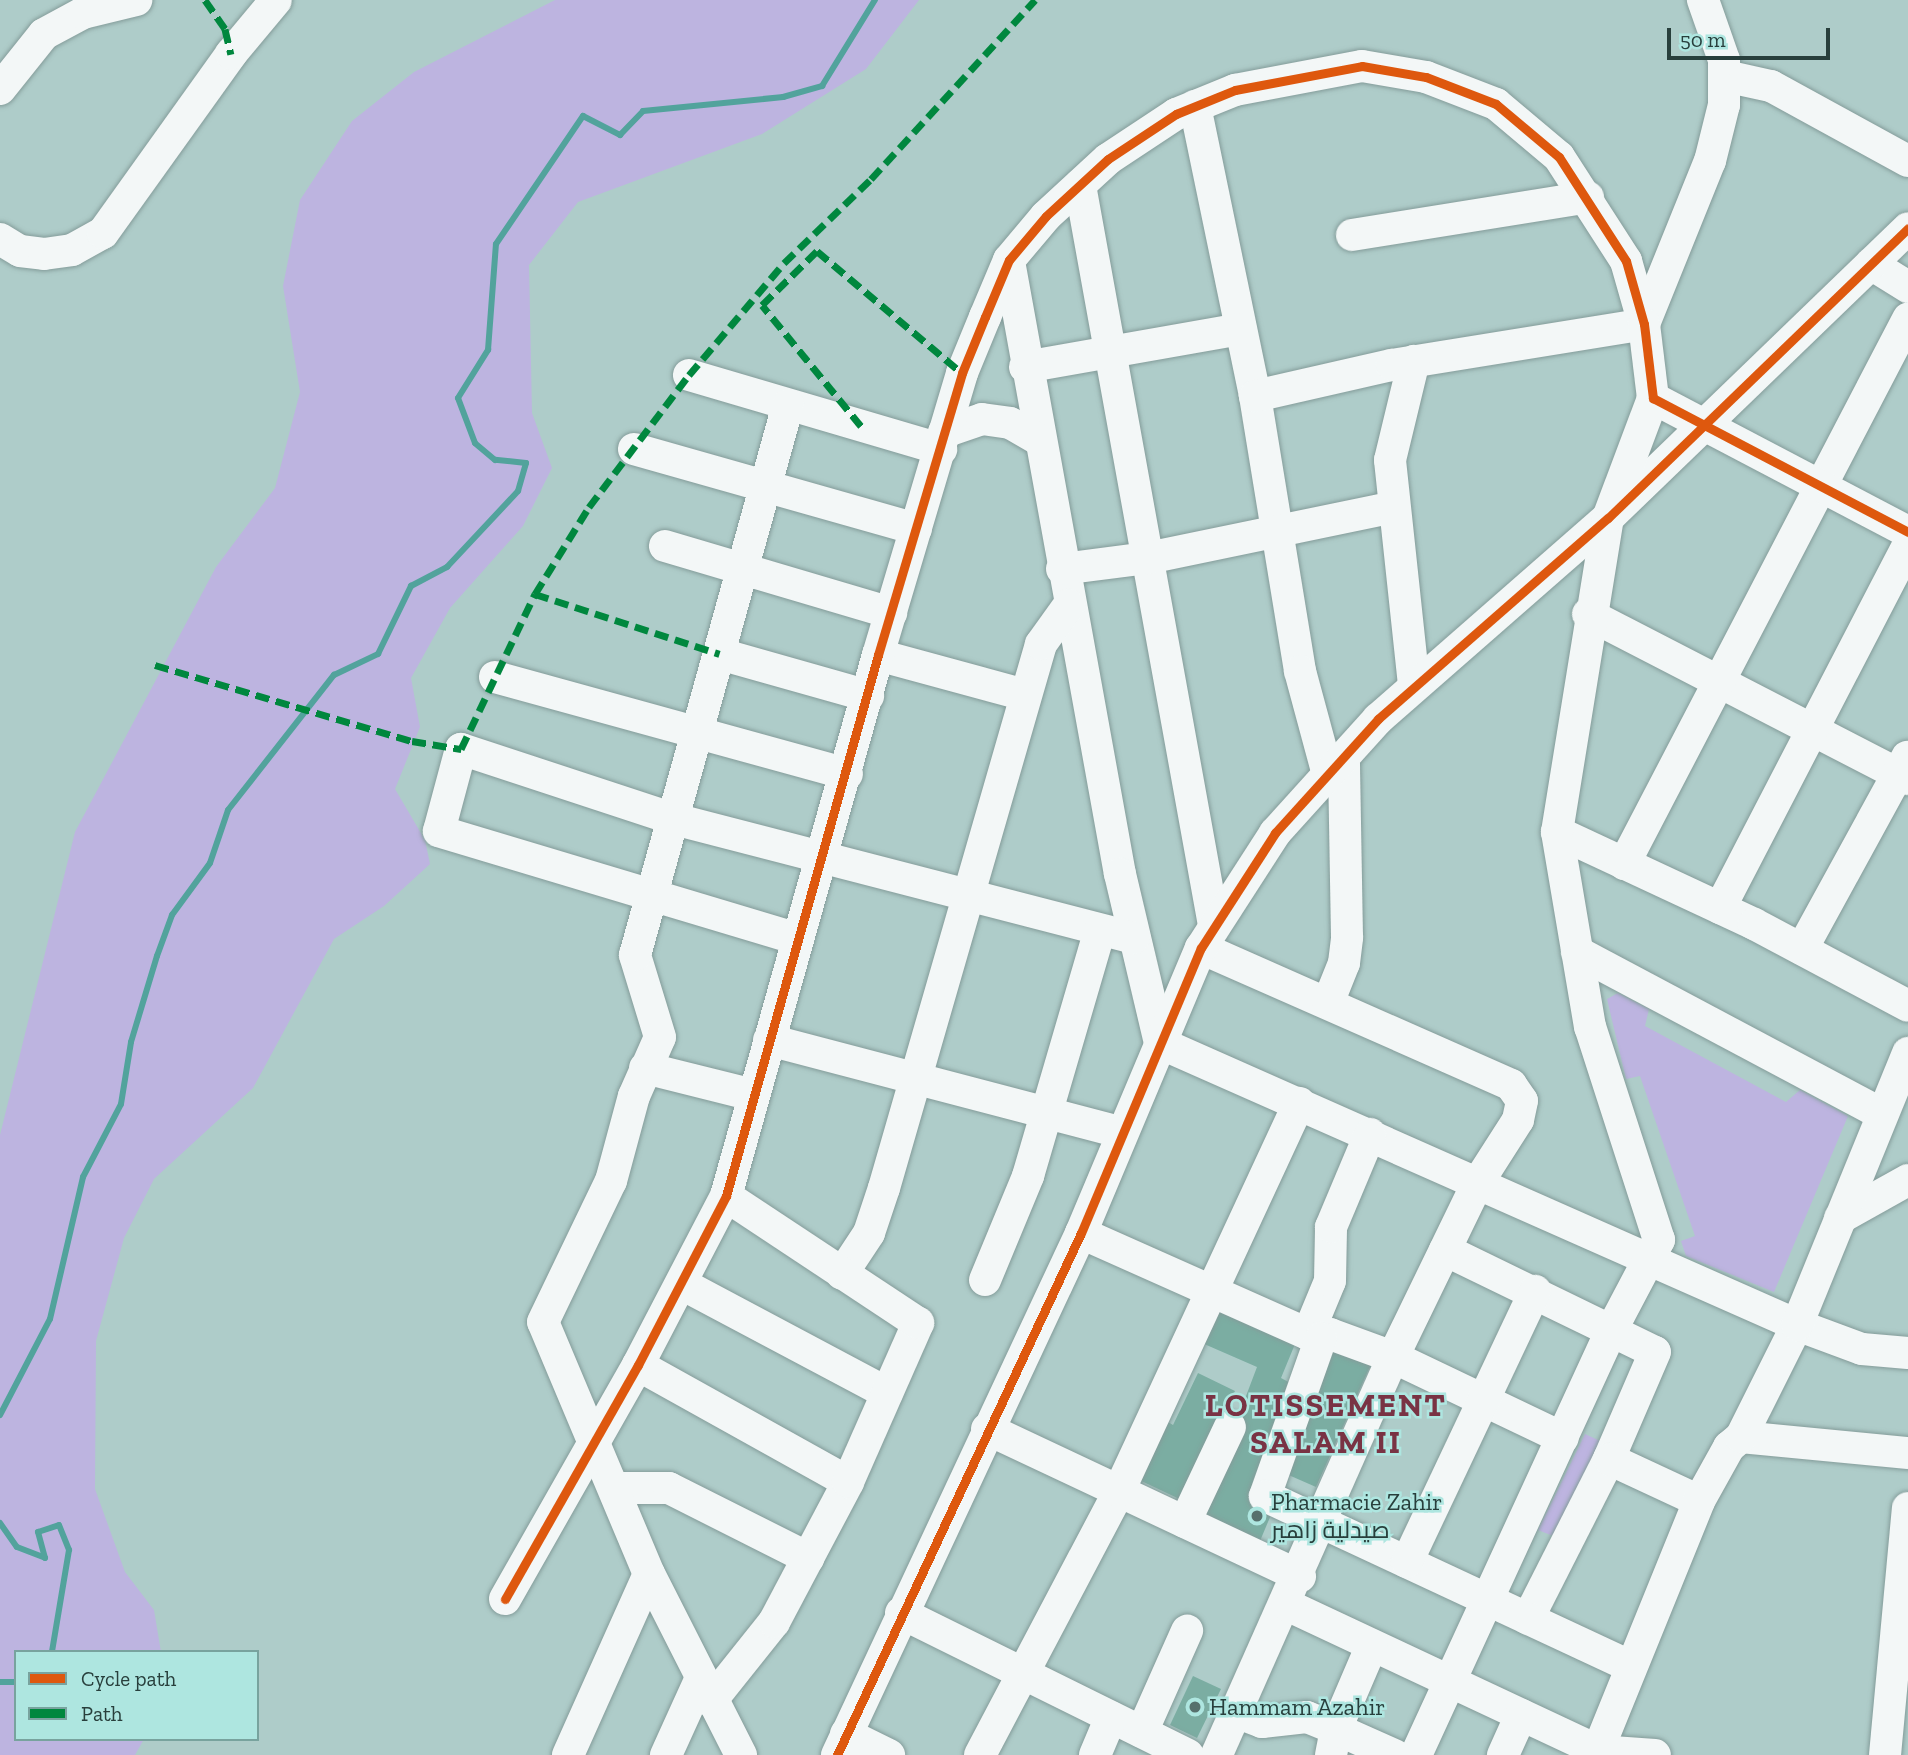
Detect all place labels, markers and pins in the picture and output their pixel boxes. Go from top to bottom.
place label: Pharmacie Zahir صيدلية زاهير [1271,1488,1442,1544]
marker: Pharmacie Zahir صيدلية زاهير [1249,1508,1265,1524]
place label: Hammam Azahir [1209,1693,1386,1721]
marker: Hammam Azahir [1187,1699,1203,1715]

